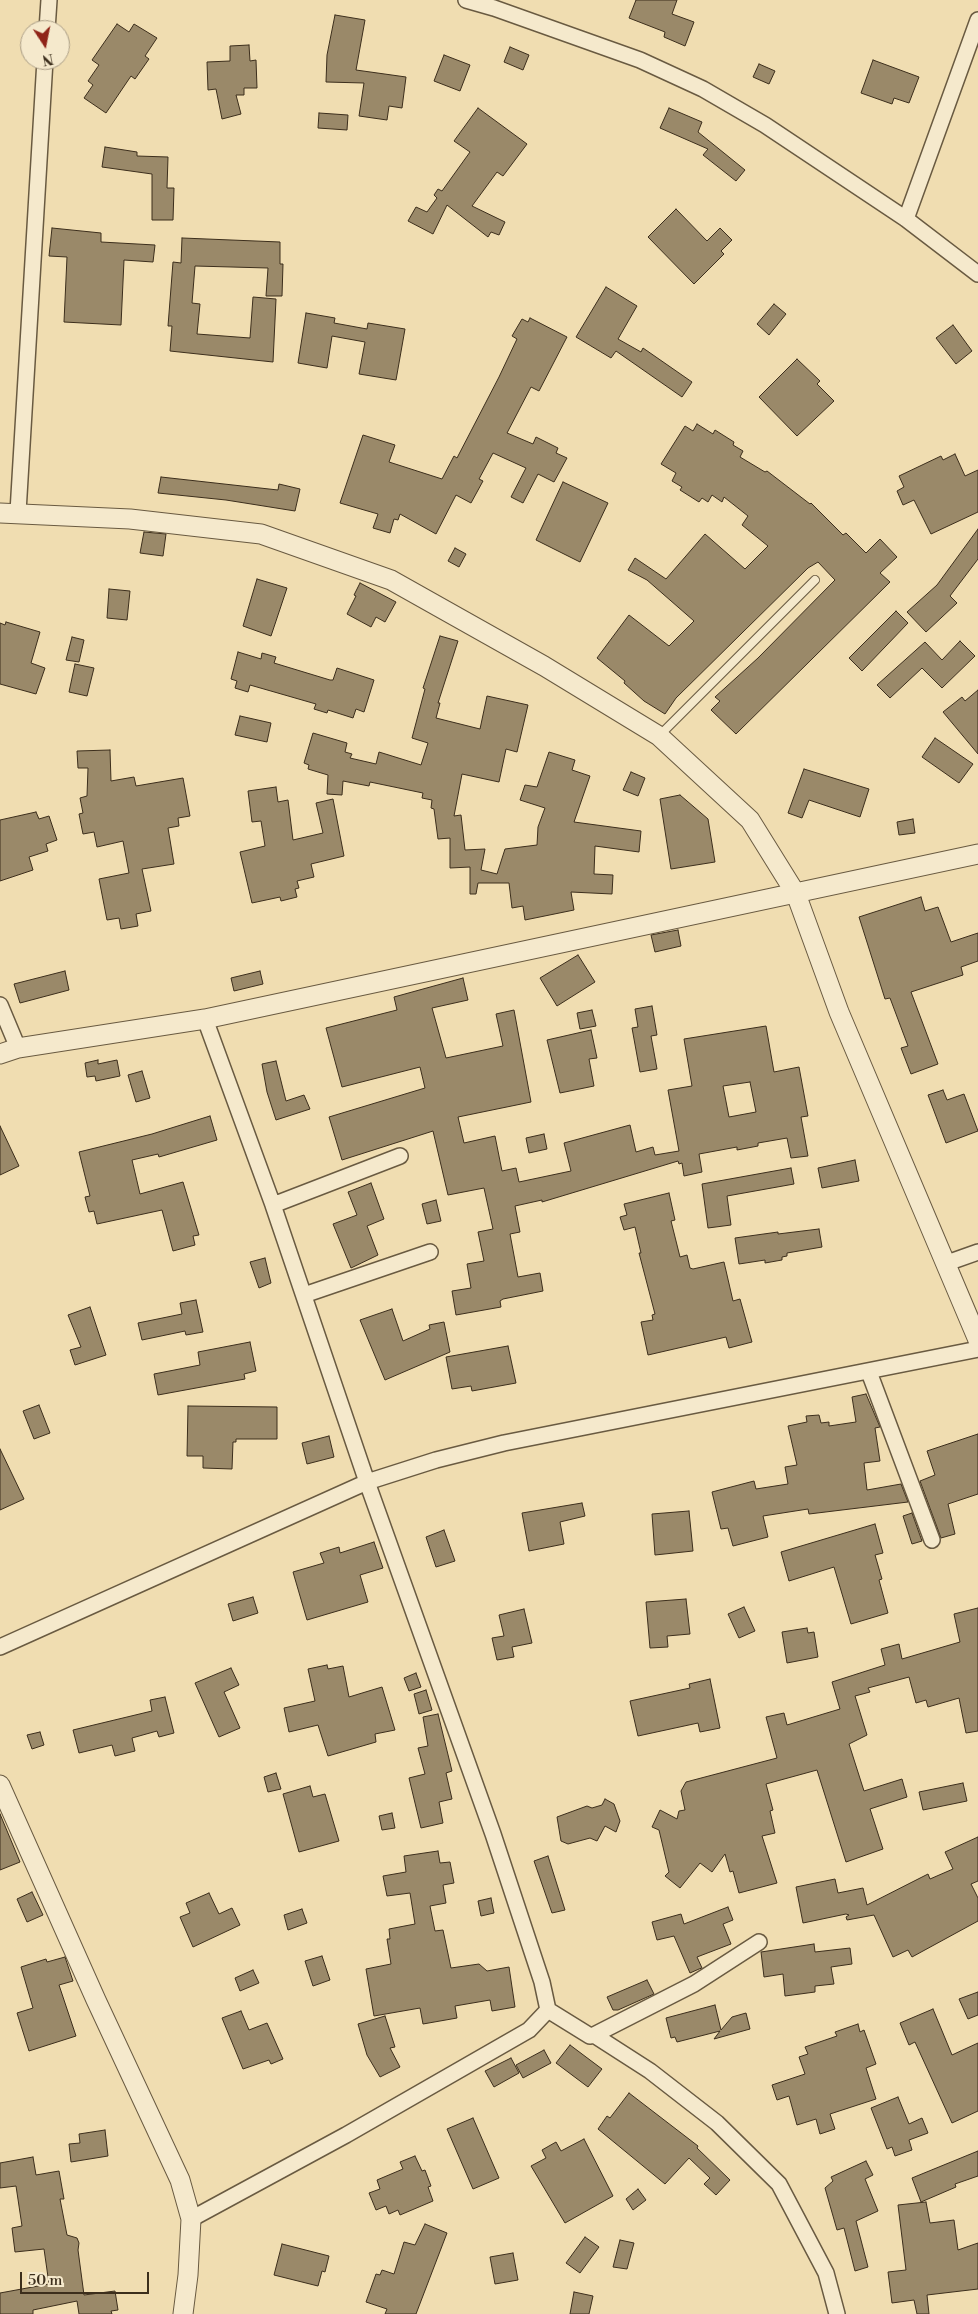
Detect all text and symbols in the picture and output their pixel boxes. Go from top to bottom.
north arrow [20,20,70,70]
text: N [41,49,55,69]
scale bar [22,2262,151,2294]
text: 50 m [28,2271,62,2290]

